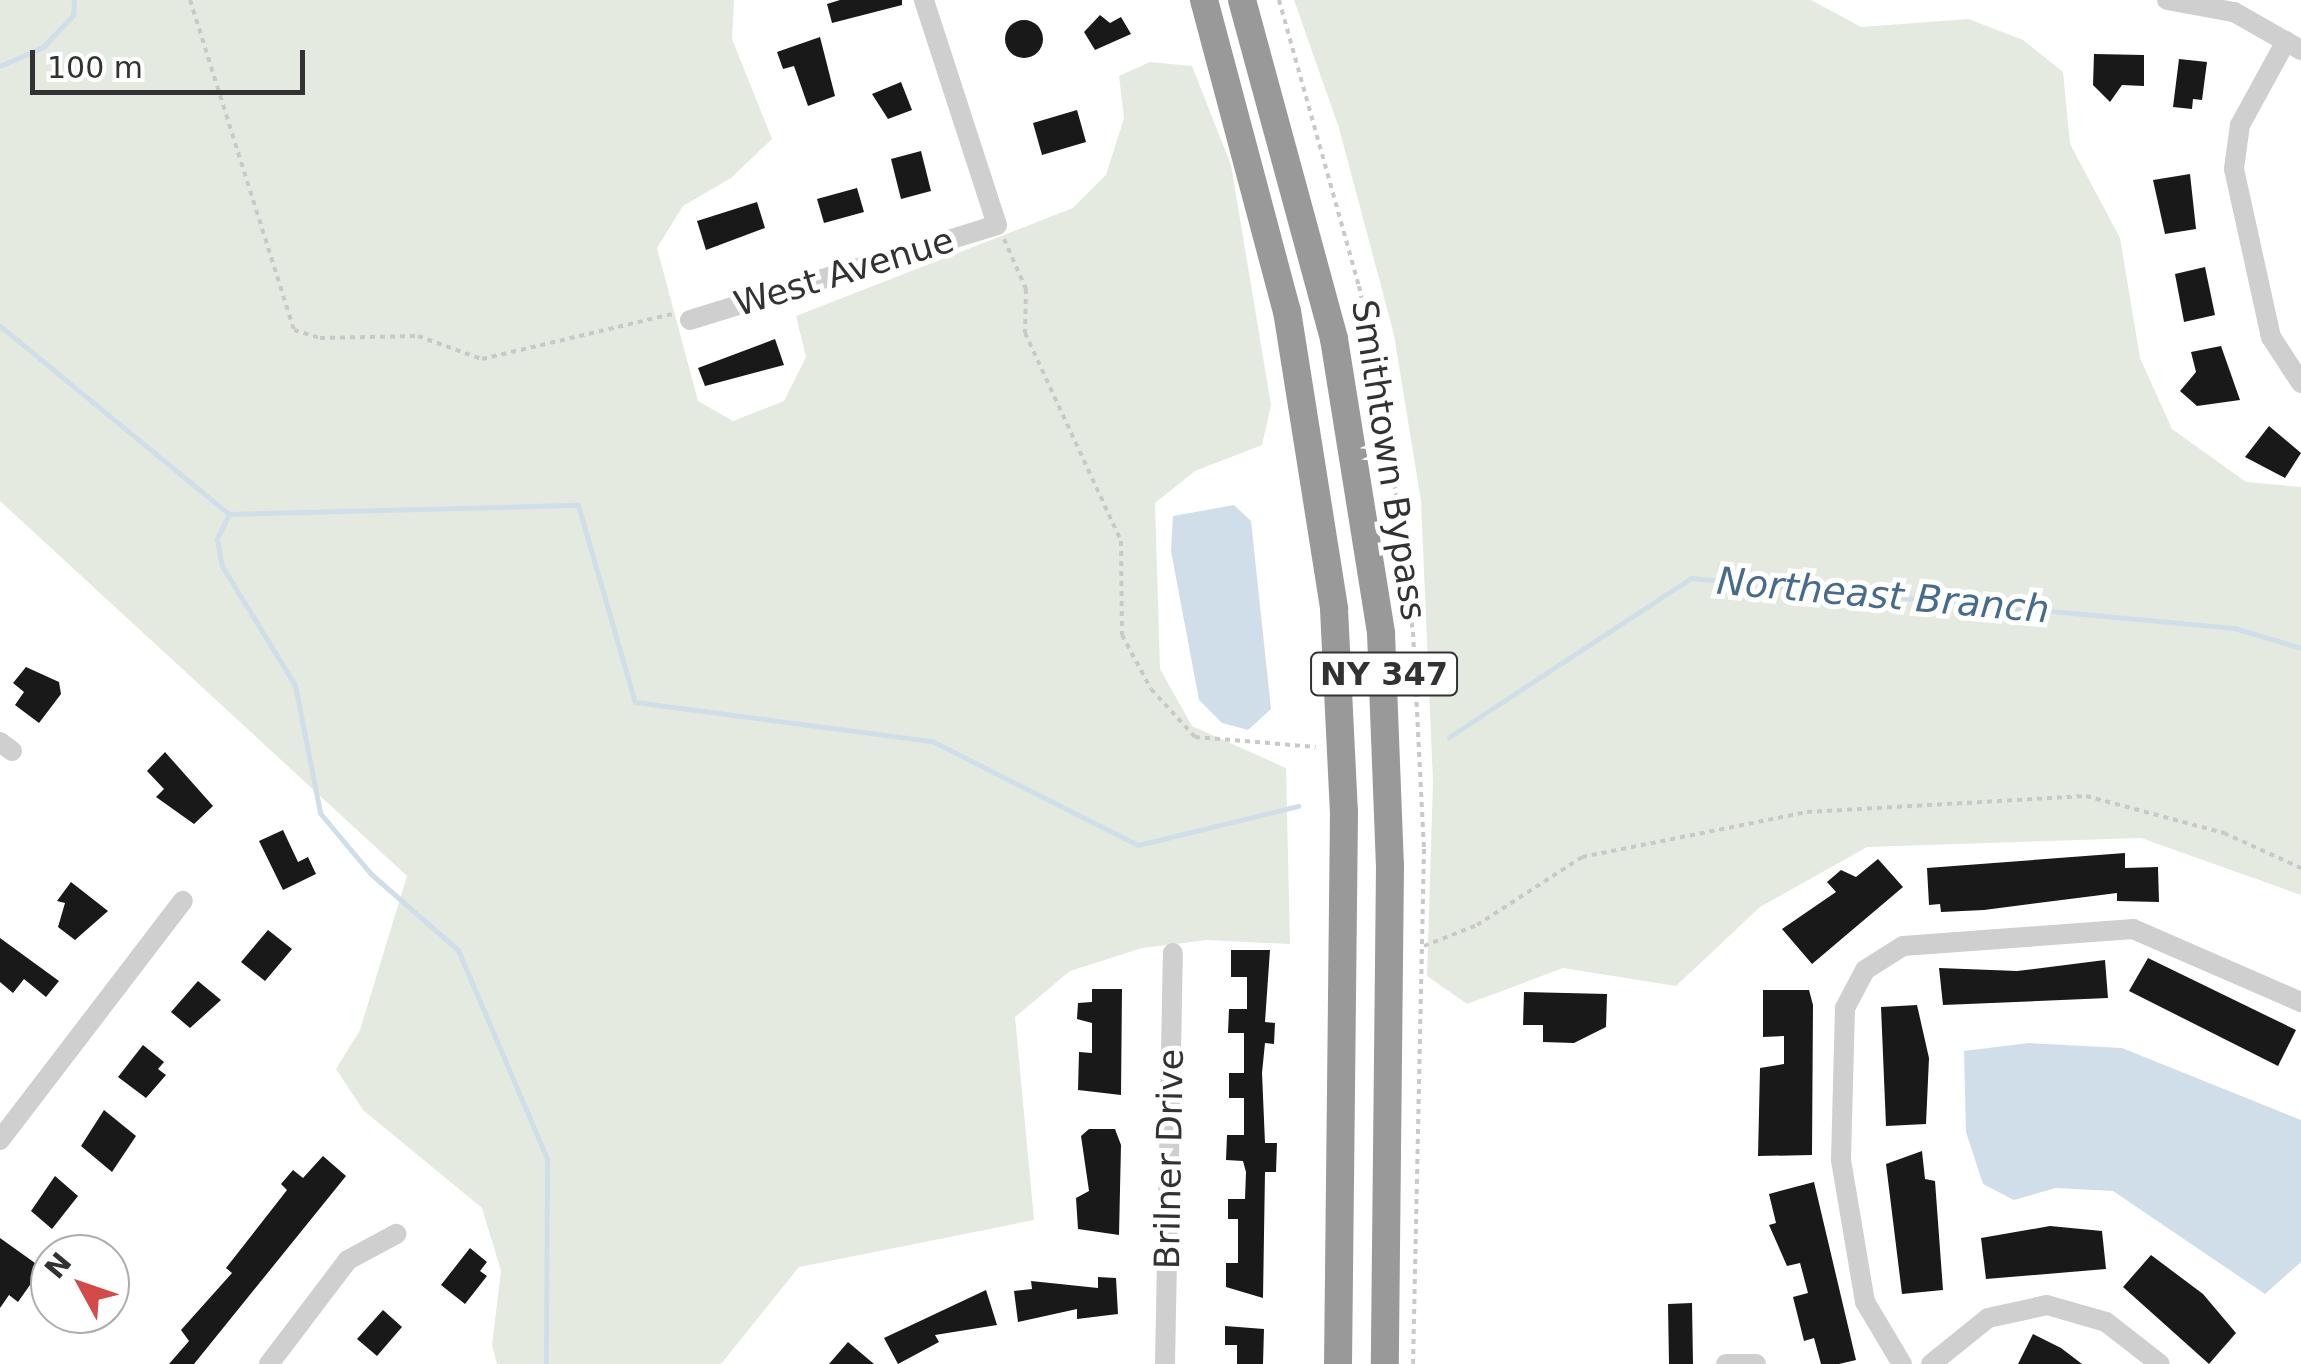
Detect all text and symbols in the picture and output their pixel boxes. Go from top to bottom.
scale bar [35,30,310,92]
text: 100 m [47,50,143,85]
street label: West Avenue [729,219,959,325]
street label: Smithtown Bypass [1343,297,1435,623]
water label: Northeast Branch [1715,559,2051,633]
road number: NY 347 [1309,647,1459,701]
street label: Brilner Drive [1146,1048,1192,1270]
north arrow [30,1234,130,1334]
text: N [38,1246,78,1285]

